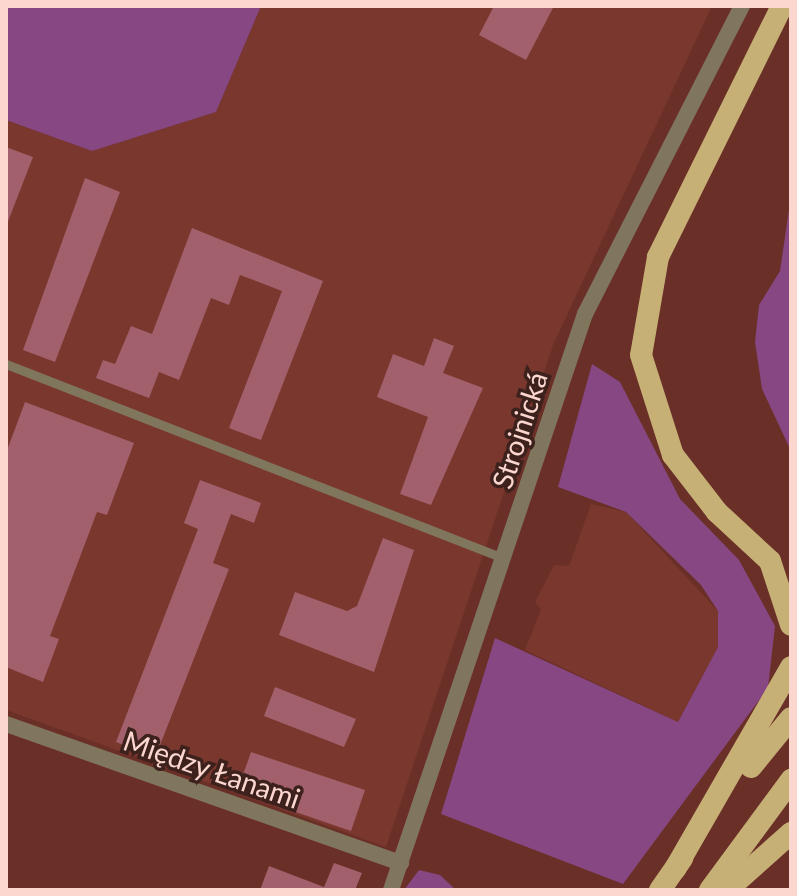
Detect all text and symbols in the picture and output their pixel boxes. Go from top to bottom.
street label: Strojnická [484,367,554,493]
street label: Między Łanami [119,723,305,815]

